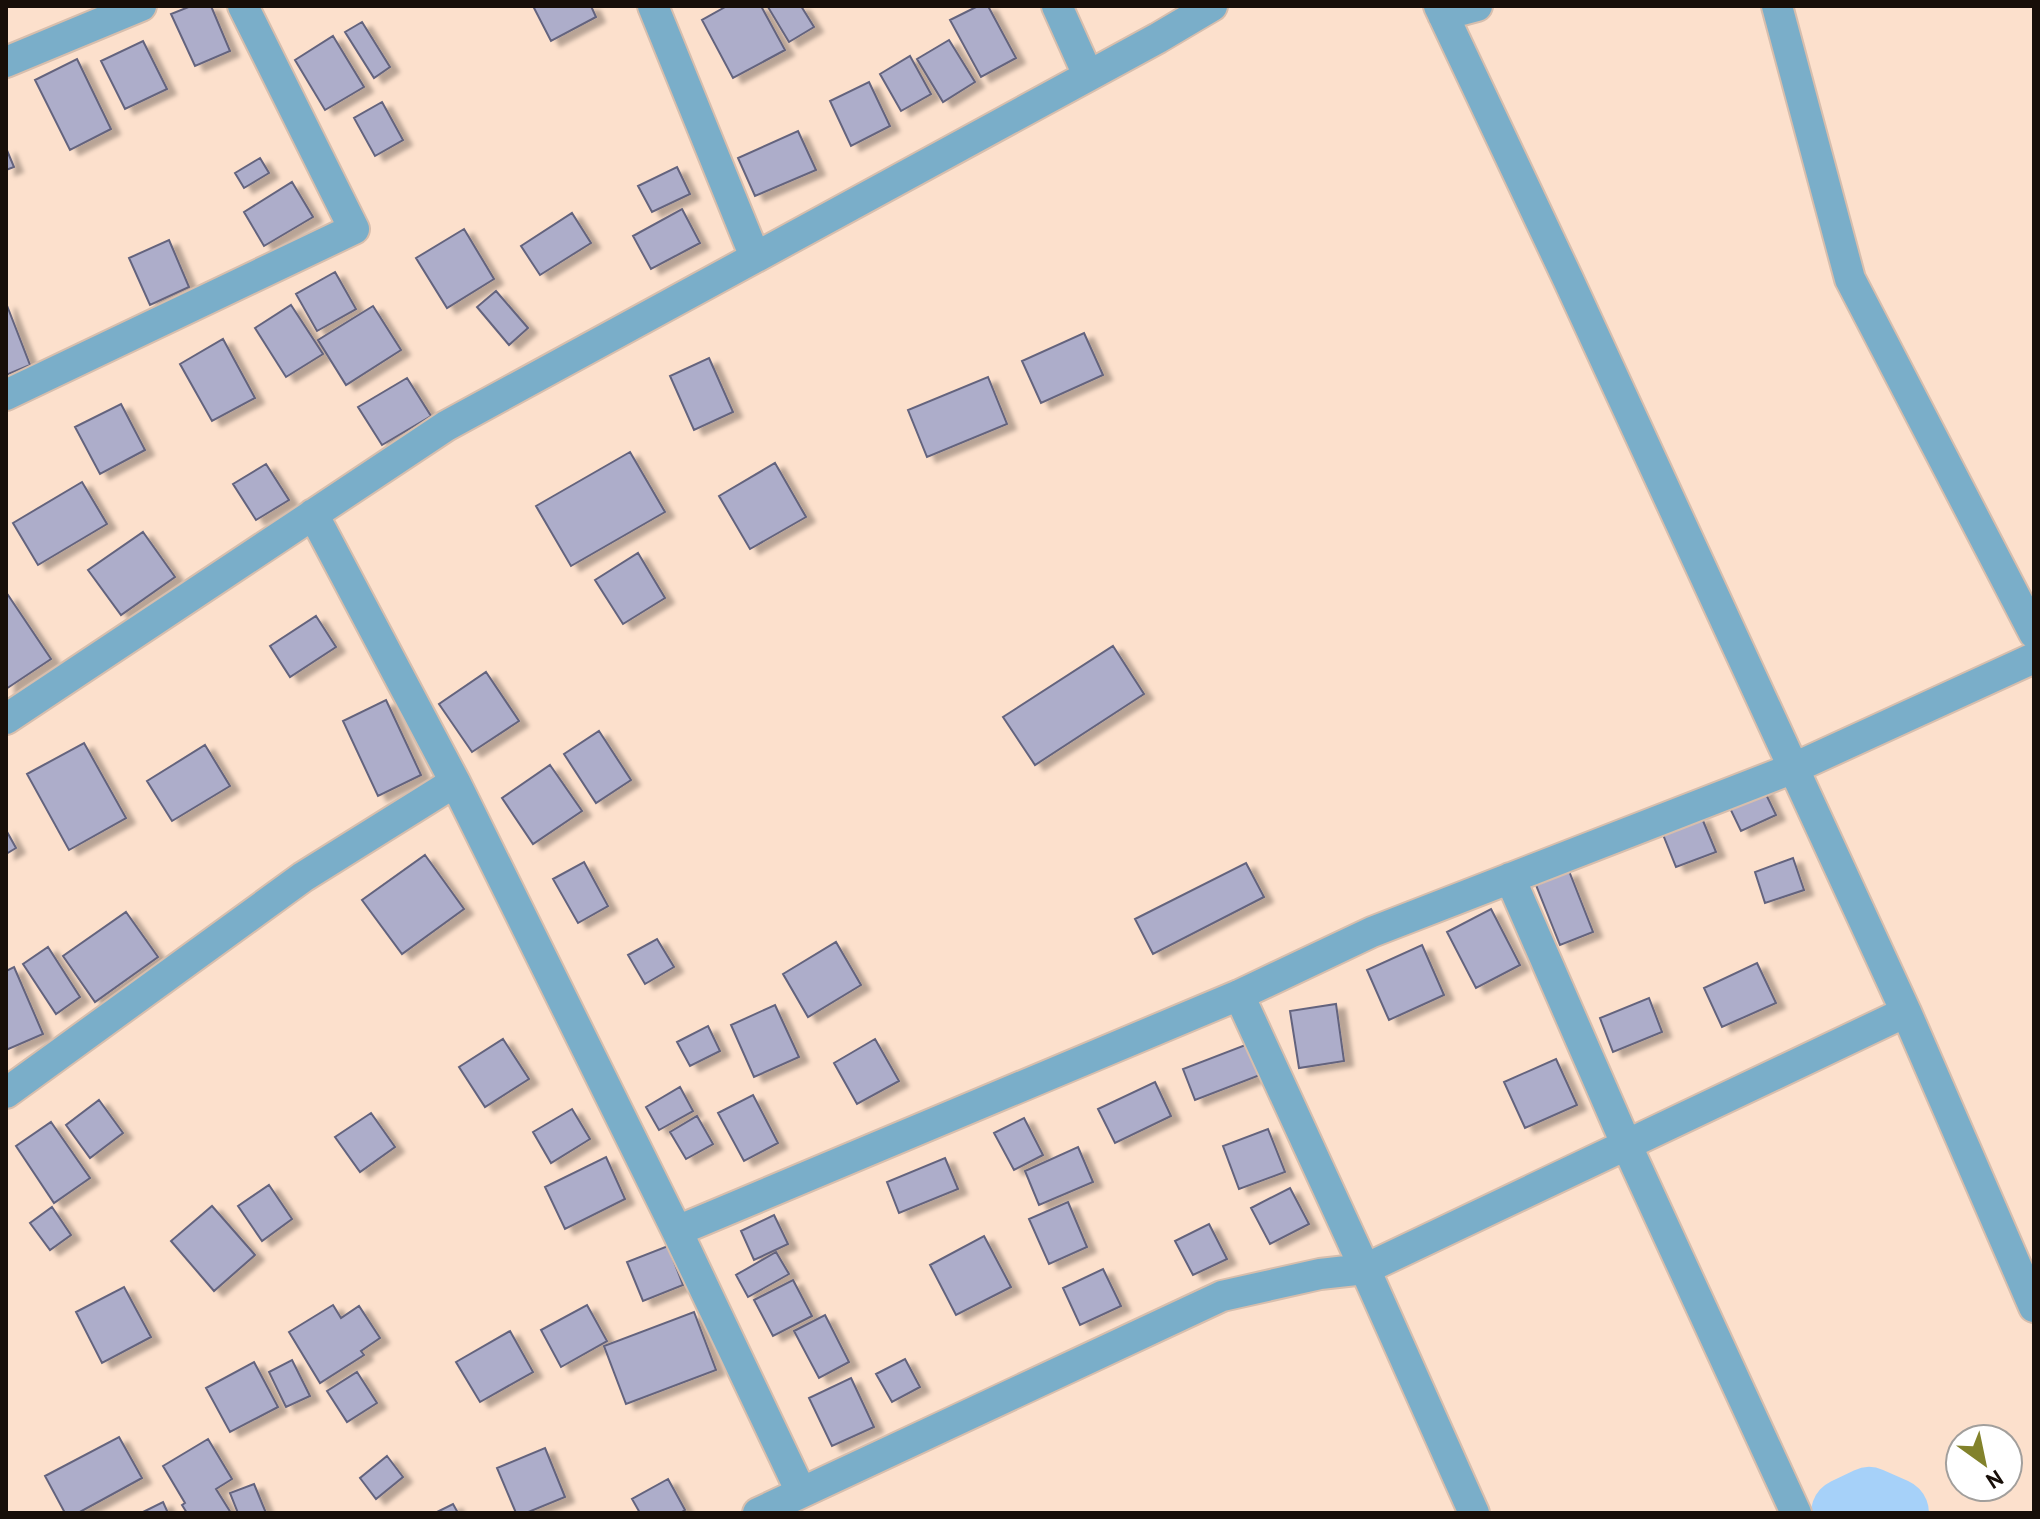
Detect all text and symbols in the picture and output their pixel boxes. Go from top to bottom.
north arrow [1944,1423,2024,1503]
text: N [1981,1464,2009,1495]

